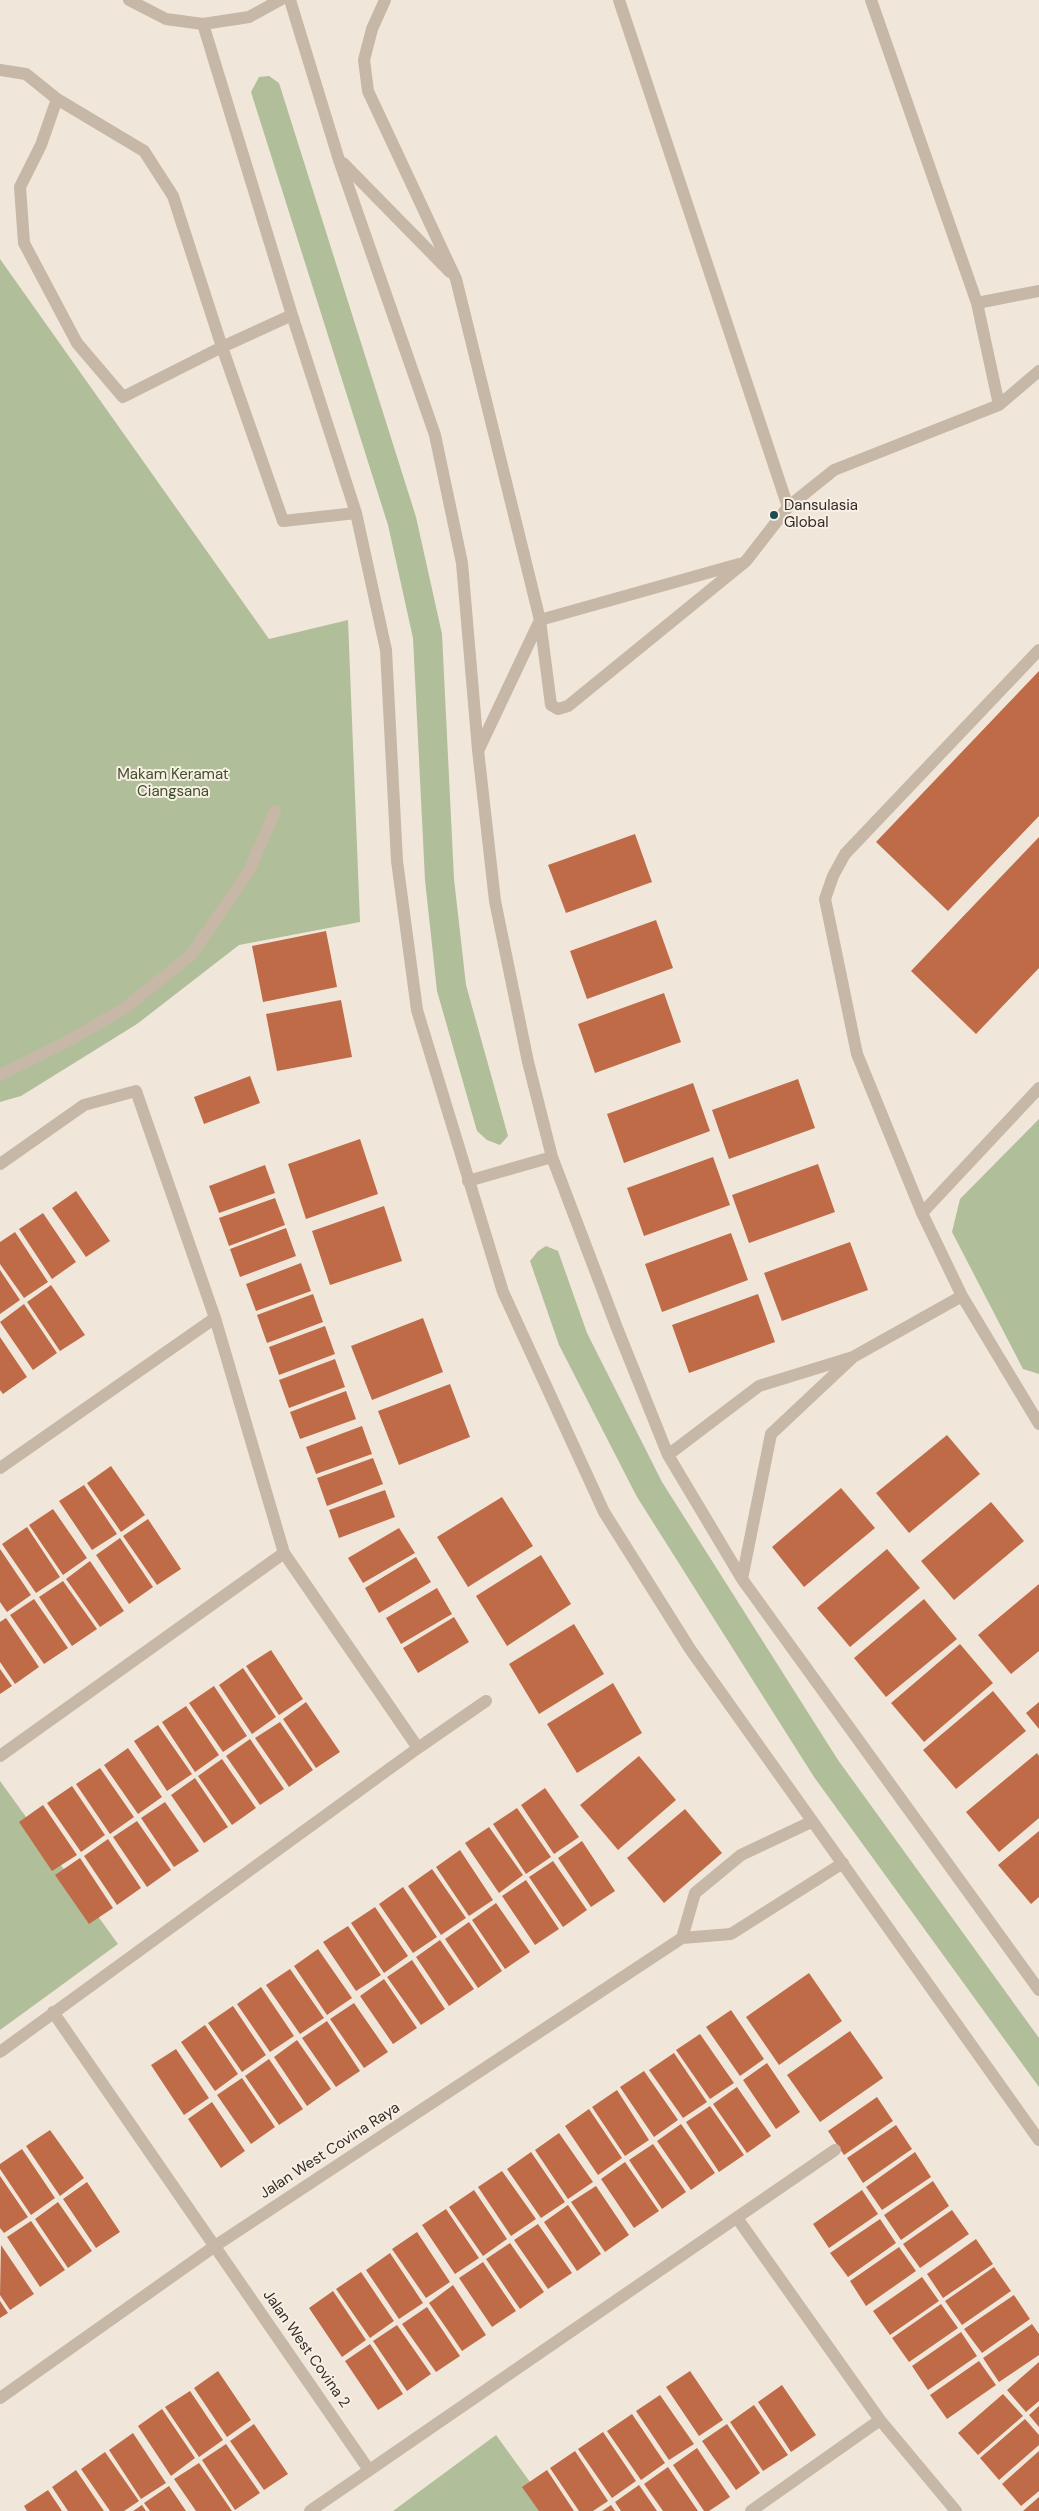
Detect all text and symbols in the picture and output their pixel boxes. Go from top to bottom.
place label: Dansulasia Global [784,497,858,532]
marker: Dansulasia Global [768,509,780,521]
park label: Makam Keramat Ciangsana [117,766,229,801]
street label: Jalan West Covina Raya [257,2099,403,2203]
street label: Jalan West Covina 2 [259,2287,353,2411]

